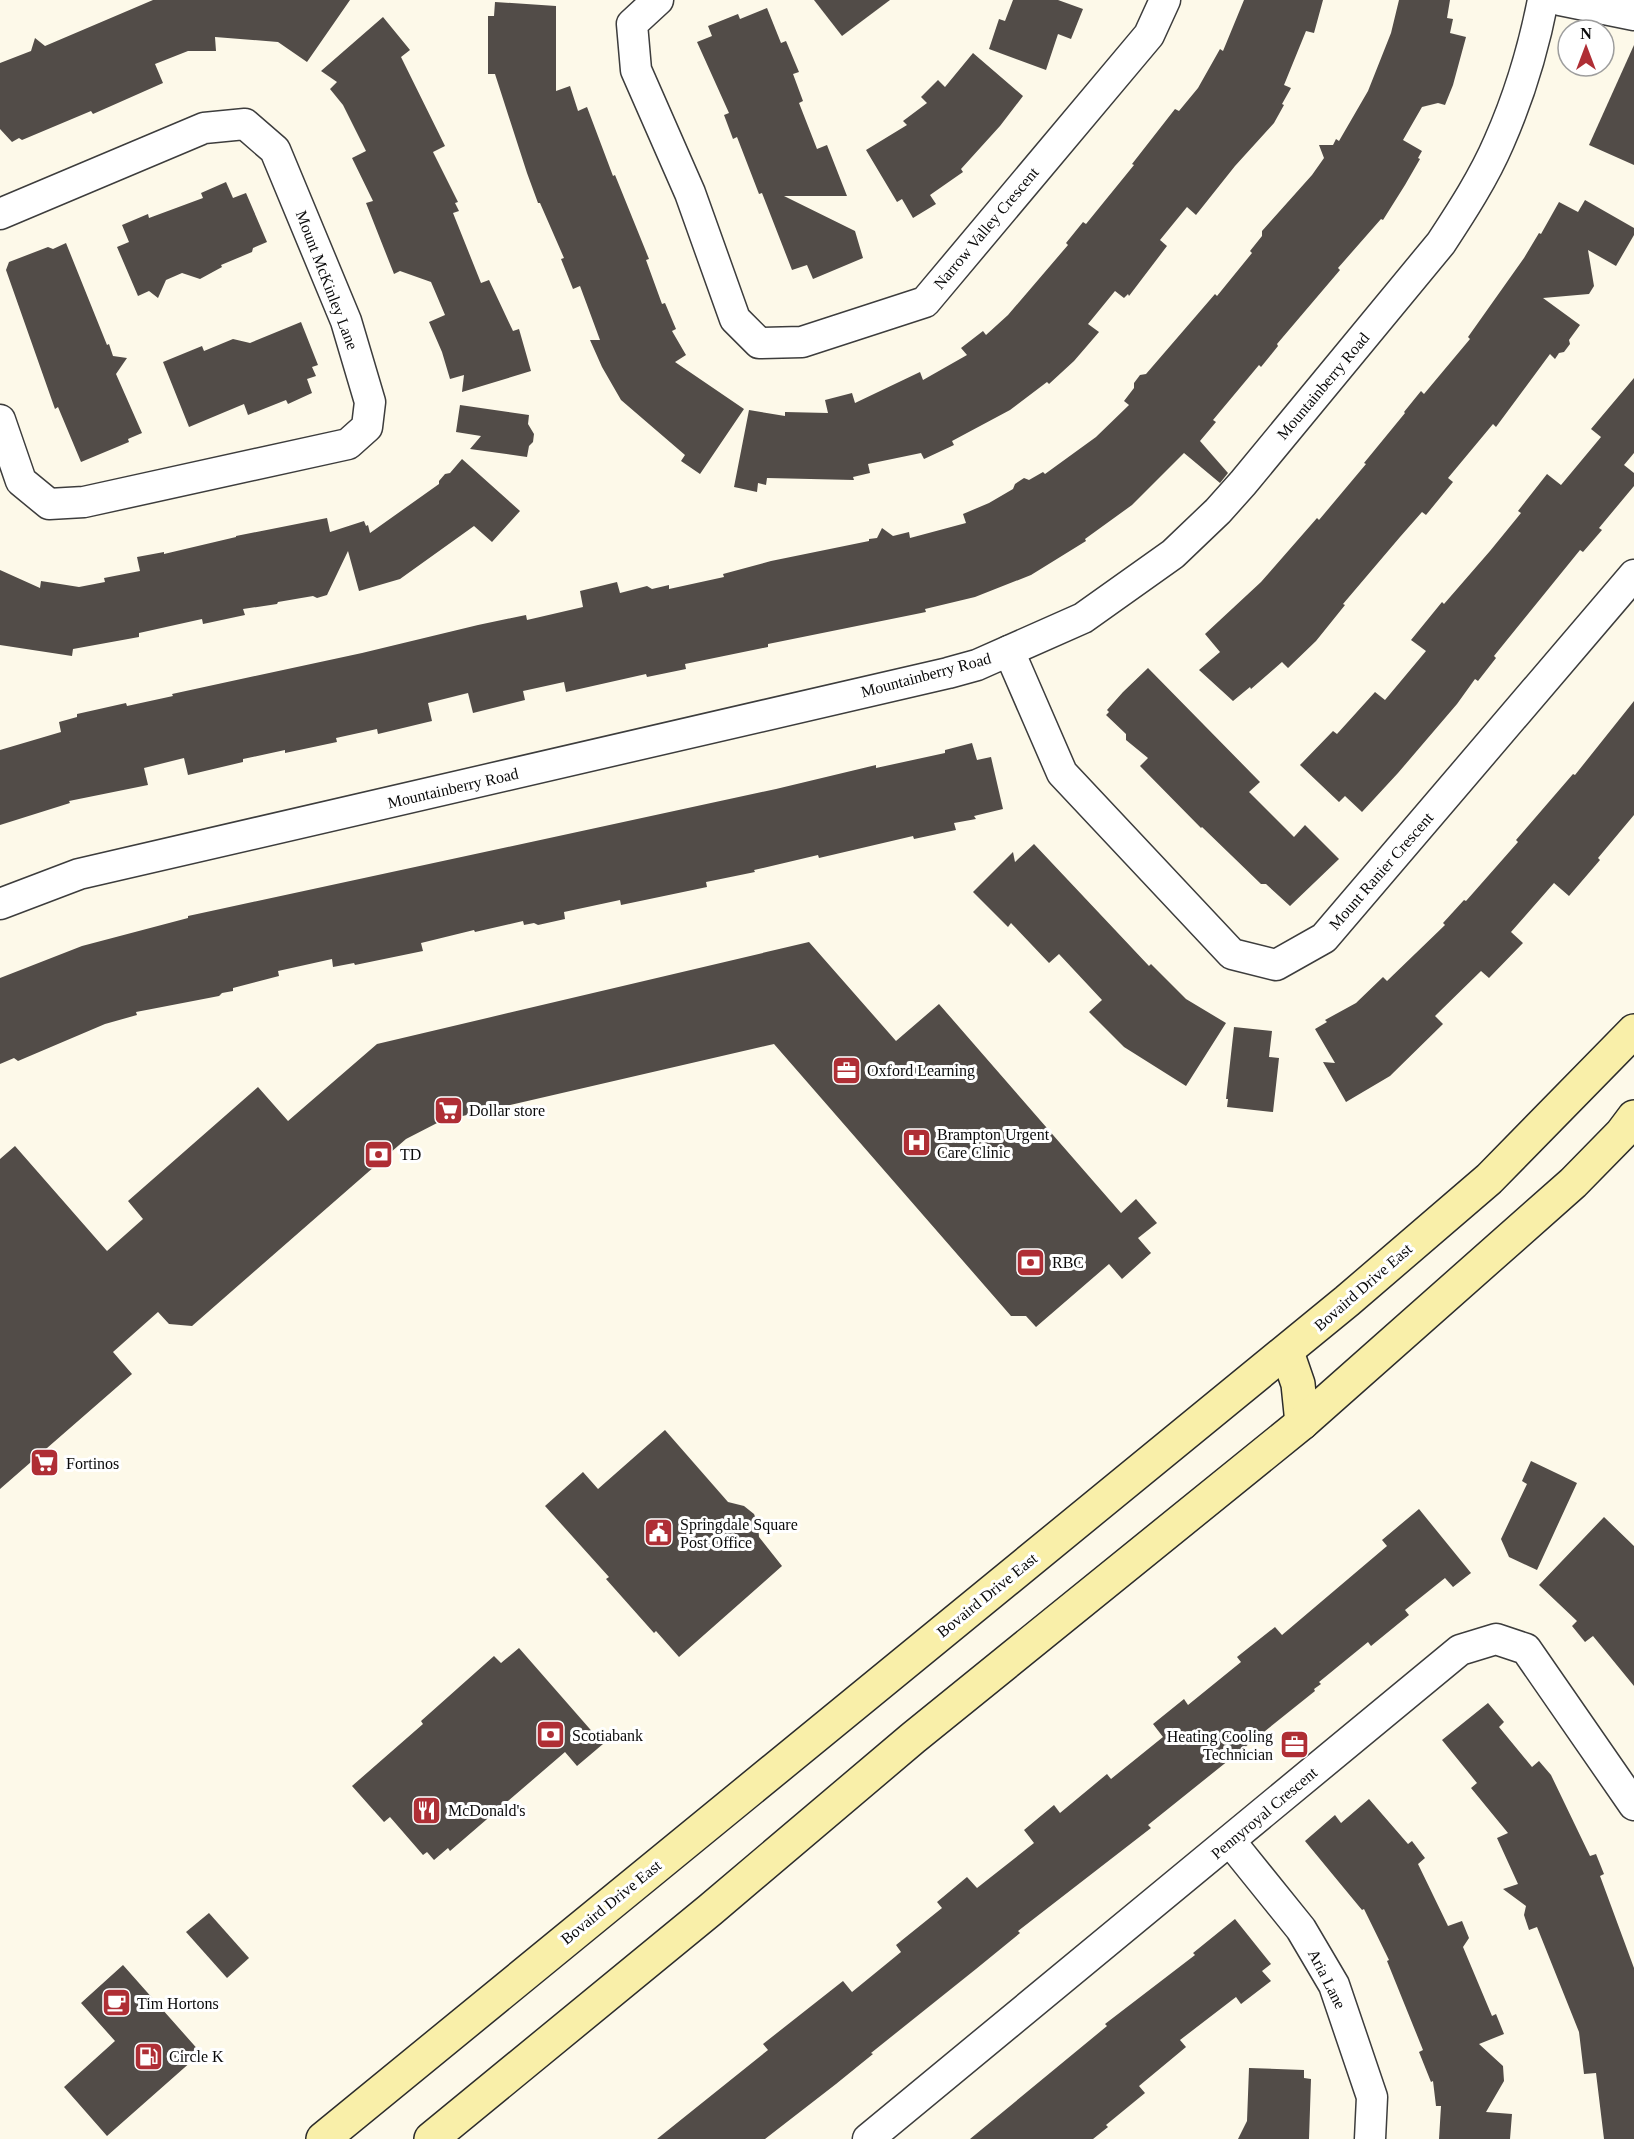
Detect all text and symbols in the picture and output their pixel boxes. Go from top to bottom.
north arrow [1556,18,1616,78]
text: N [1580,25,1592,42]
street label: Narrow Valley Crescent [930,163,1043,293]
street label: Mount McKinley Lane [292,208,361,352]
street label: Mountainberry Road [1274,329,1373,443]
street label: Mountainberry Road [859,649,993,701]
street label: Mountainberry Road [386,765,520,812]
street label: Mount Ranier Crescent [1326,809,1437,933]
office icon: Oxford Learning [830,1054,862,1086]
place label: Oxford Learning [867,1062,975,1080]
supermarket icon: Dollar store [432,1094,464,1126]
place label: Dollar store [469,1102,545,1119]
place label: Brampton Urgent Care Clinic [937,1126,1050,1161]
hospital icon: Brampton Urgent Care Clinic [900,1127,932,1159]
bank icon: TD [363,1138,395,1170]
place label: TD [400,1146,421,1163]
street label: Bovaird Drive East [1311,1240,1416,1334]
bank icon: RBC [1015,1246,1047,1278]
place label: RBC [1052,1254,1084,1271]
supermarket icon: Fortinos [29,1447,61,1479]
place label: Fortinos [66,1455,119,1472]
place label: Springdale Square Post Office [680,1516,798,1551]
public building icon: Springdale Square Post Office [643,1517,675,1549]
street label: Bovaird Drive East [934,1549,1041,1640]
bank icon: Scotiabank [535,1719,567,1751]
place label: Scotiabank [572,1727,643,1744]
place label: Heating Cooling Technician [1167,1728,1273,1763]
office icon: Heating Cooling Technician [1278,1729,1310,1761]
street label: Pennyroyal Crescent [1208,1763,1321,1863]
restaurant icon: McDonald's [411,1794,443,1826]
place label: McDonald's [448,1802,526,1819]
street label: Bovaird Drive East [558,1856,665,1947]
street label: Aria Lane [1305,1946,1349,2012]
cafe icon: Tim Hortons [100,1987,132,2019]
place label: Tim Hortons [137,1995,219,2012]
fuel station icon: Circle K [132,2040,164,2072]
place label: Circle K [169,2048,224,2065]

